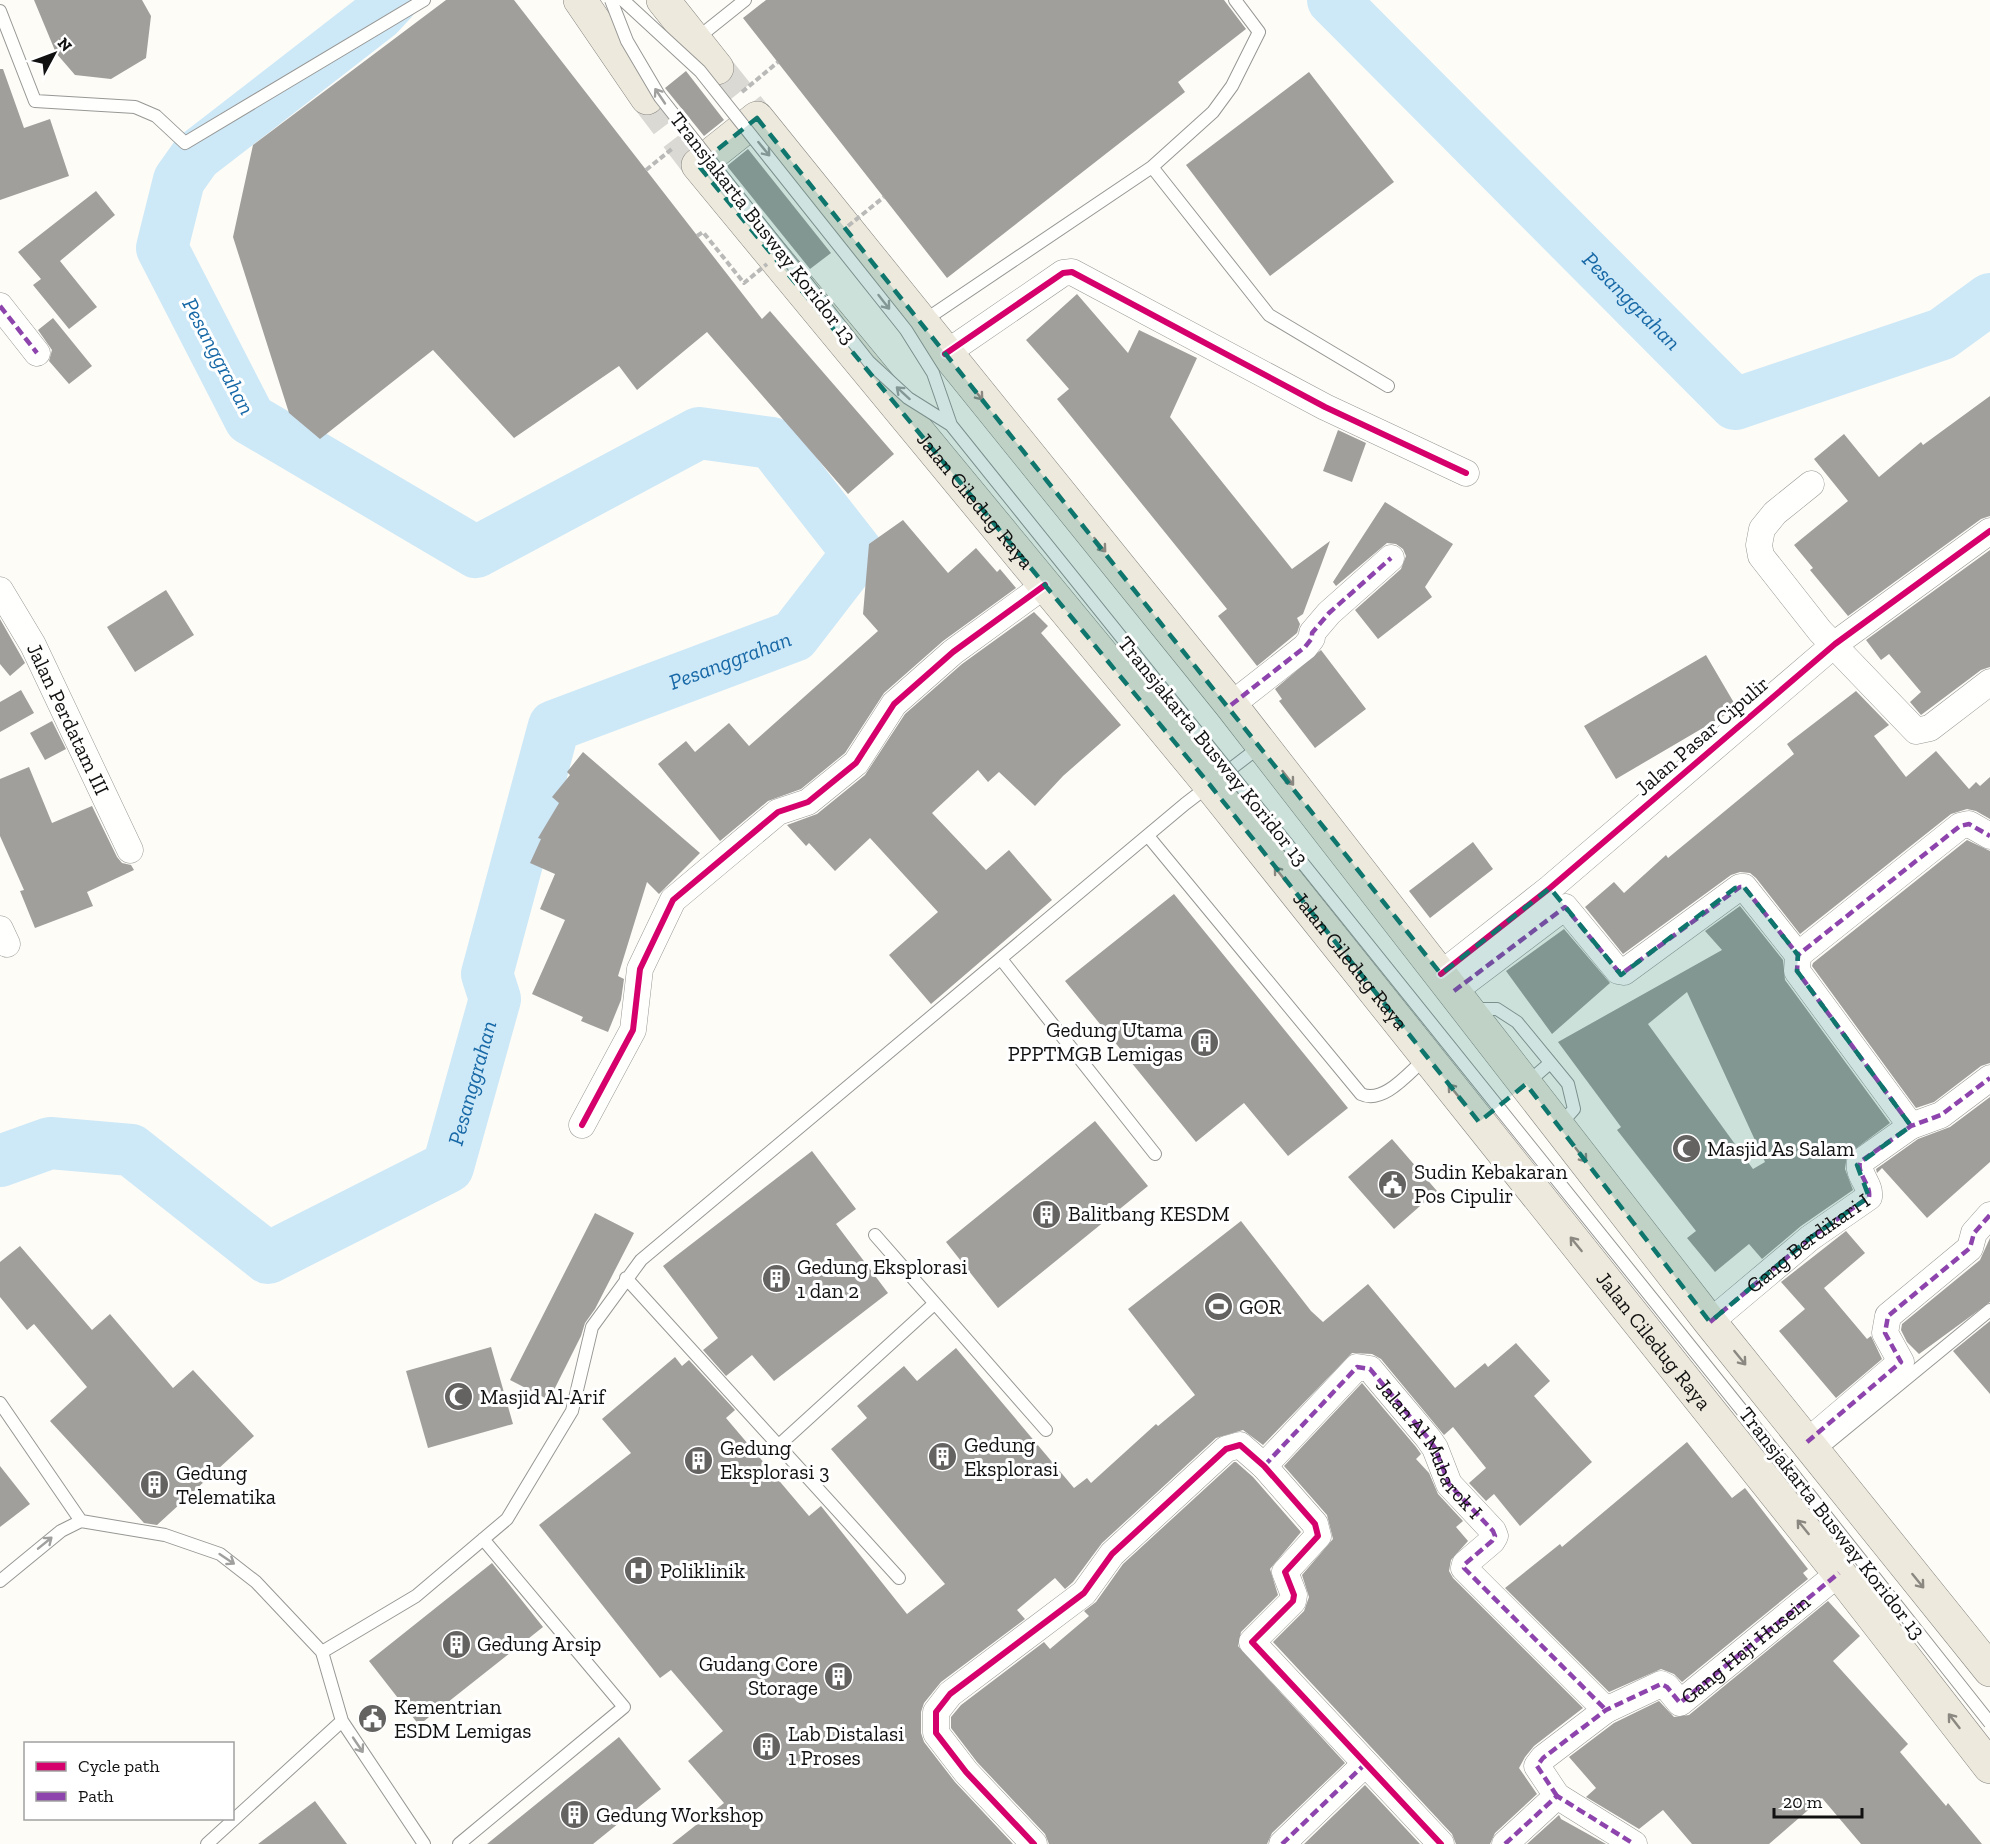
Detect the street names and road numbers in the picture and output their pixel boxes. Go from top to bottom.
street label: Transjakarta Busway Koridor 13 [664,107,862,349]
street label: Jalan Ciledug Raya [912,427,1039,574]
street label: Transjakarta Busway Koridor 13 [1112,631,1314,871]
street label: Jalan Perdatam III [22,639,115,799]
street label: Jalan Pasar Cipulir [1630,671,1774,801]
street label: Jalan Ciledug Raya [1288,887,1414,1035]
street label: Gang Berdikari I [1741,1187,1874,1298]
street label: Jalan Ciledug Raya [1591,1266,1717,1415]
street label: Jalan Al Mubarok I [1371,1373,1488,1524]
street label: Transjakarta Busway Koridor 13 [1733,1402,1931,1644]
street label: Gang Haji Husein [1676,1589,1815,1709]

